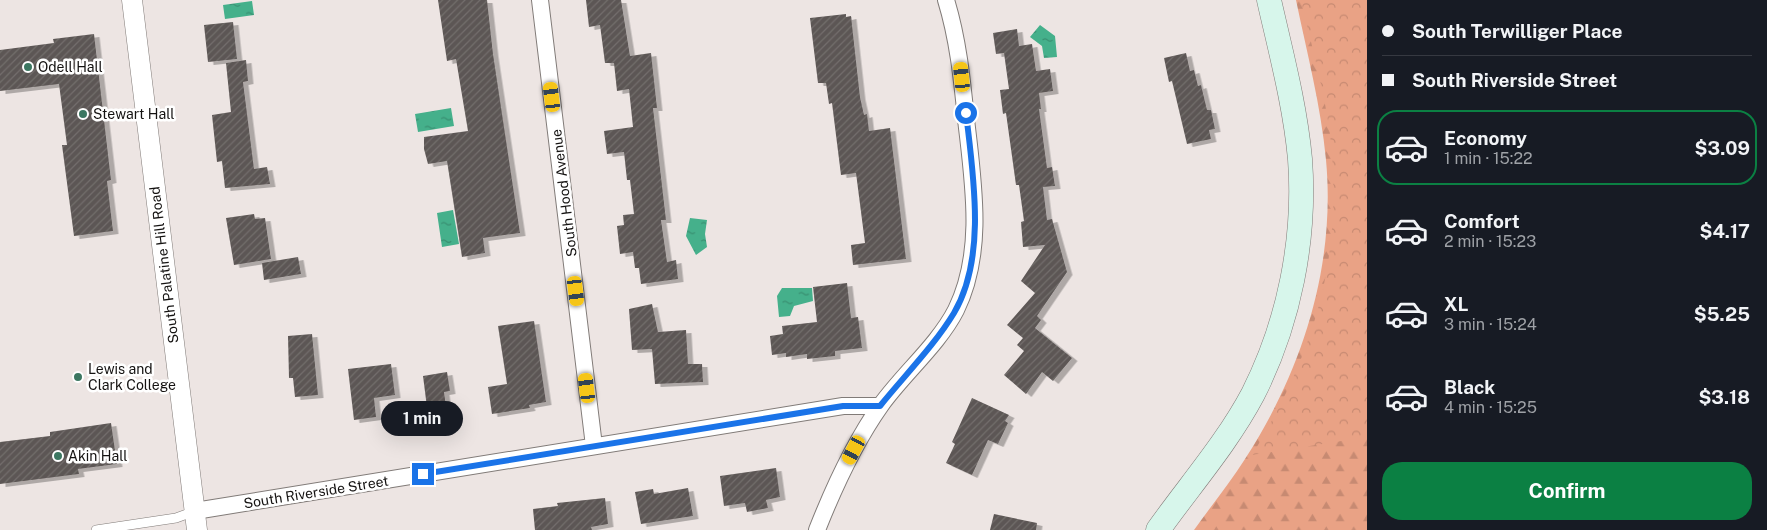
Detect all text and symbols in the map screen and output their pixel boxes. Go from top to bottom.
text: South Terwilliger Place [1412,20,1623,42]
place label: Odell Hall [38,59,103,75]
marker: Odell Hall [22,61,34,73]
car [952,61,971,93]
text: South Riverside Street [1412,69,1617,91]
car [542,81,561,113]
route start [955,102,977,124]
place label: Stewart Hall [93,106,175,122]
marker: Stewart Hall [77,108,89,120]
icon: car [1384,125,1429,170]
text: Economy [1444,127,1527,149]
street label: South Hood Avenue [548,128,580,258]
text: $3.09 [1695,137,1750,159]
text: 1 min · 15:22 [1444,149,1533,168]
street label: South Palatine Hill Road [146,186,182,344]
icon: car [1384,208,1429,253]
text: Comfort [1444,210,1520,232]
text: $4.17 [1699,220,1750,242]
text: 2 min · 15:23 [1444,232,1536,251]
car [566,275,585,307]
icon: car [1384,291,1429,336]
text: XL [1444,293,1469,315]
text: $5.25 [1694,303,1750,325]
text: 3 min · 15:24 [1444,315,1537,334]
place label: Lewis and Clark College [88,361,176,393]
marker: Lewis and Clark College [72,371,84,383]
car [577,372,596,404]
icon: car [1384,374,1429,419]
text: Black [1444,376,1495,398]
text: $3.18 [1698,386,1750,408]
text: 4 min · 15:25 [1444,398,1537,417]
callout: 1 min [382,402,464,436]
text: 1 min [403,409,441,428]
car [840,433,867,467]
place label: Akin Hall [68,448,128,464]
marker: Akin Hall [52,450,64,462]
button: Confirm [1382,462,1752,520]
route end [412,463,434,485]
street label: South Riverside Street [242,473,390,511]

